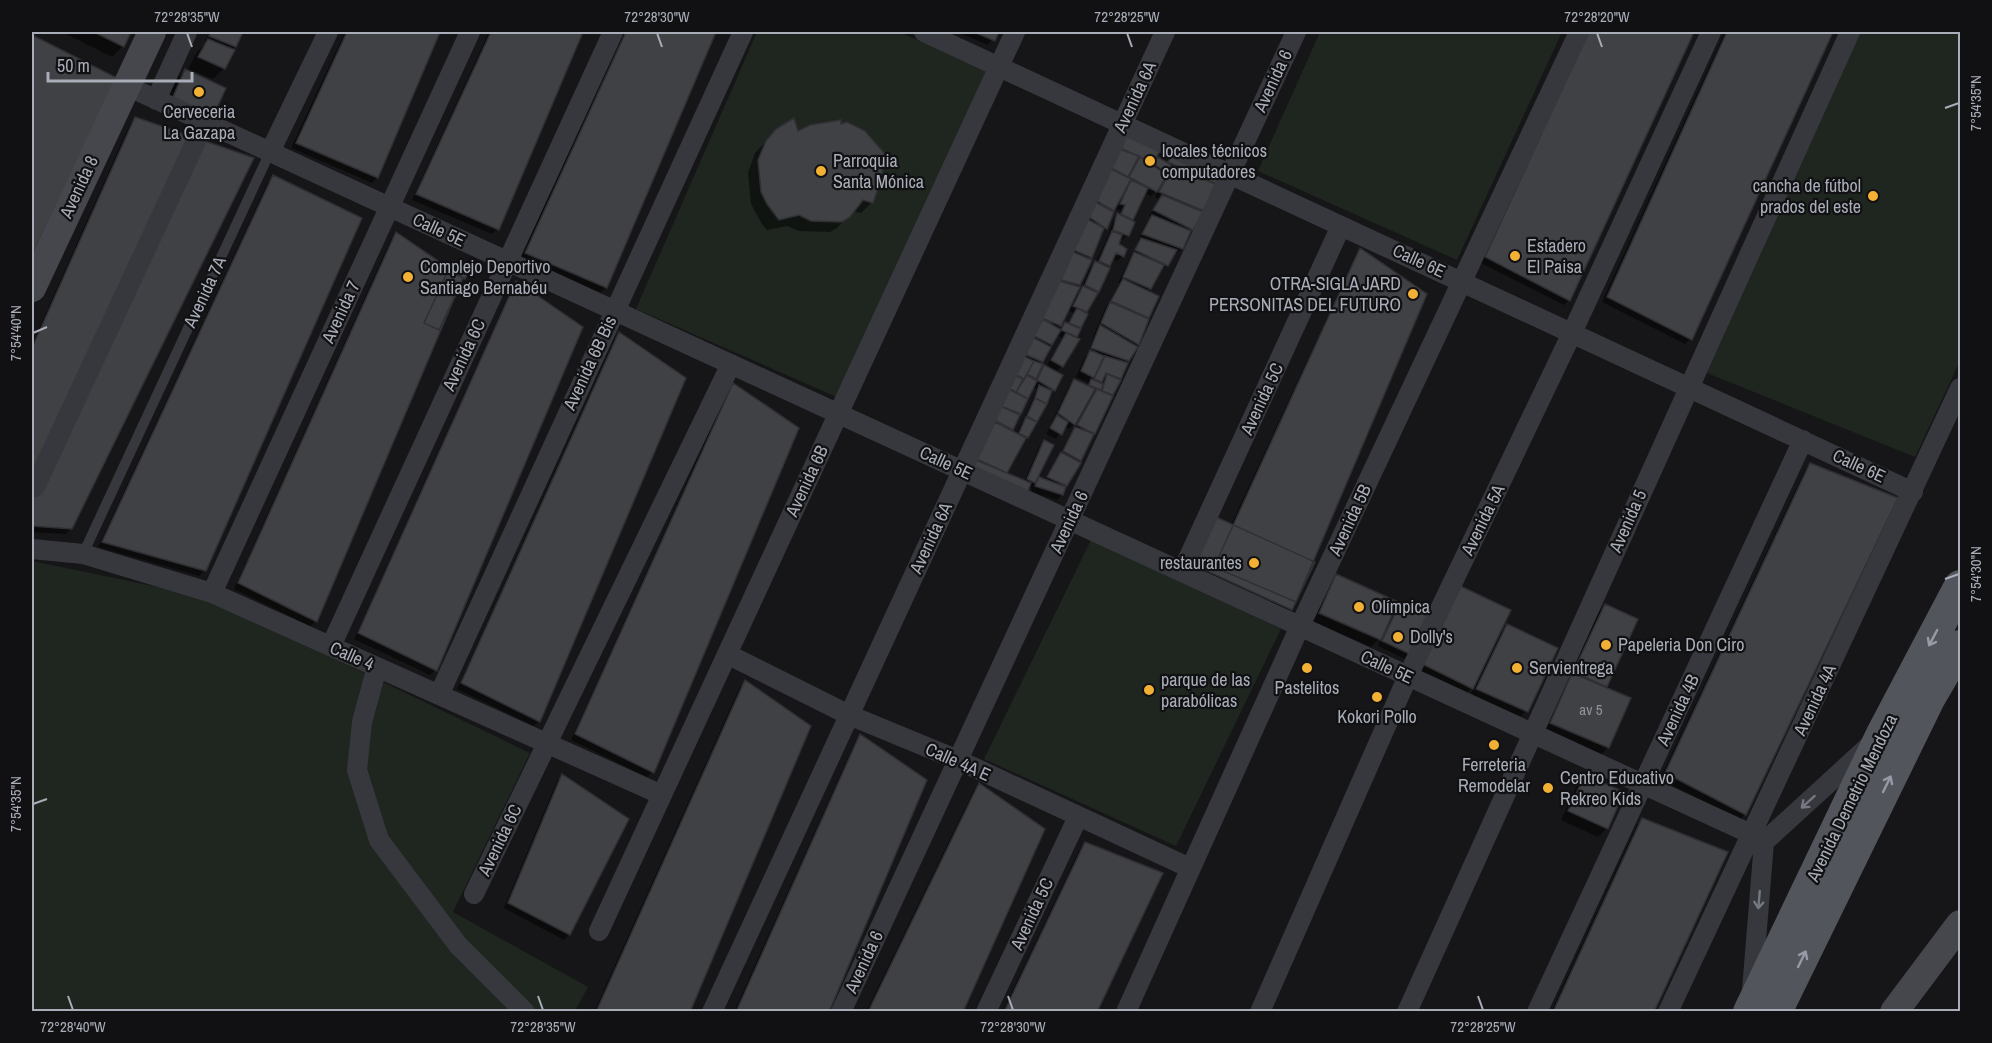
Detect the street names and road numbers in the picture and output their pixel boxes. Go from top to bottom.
street label: Avenida 6 [1247,45,1298,117]
street label: Avenida 6A [1107,57,1162,137]
street label: Avenida 8 [53,151,104,223]
street label: Calle 5E [409,206,470,253]
street label: Calle 6E [1389,237,1450,284]
street label: Avenida 7A [177,252,232,332]
street label: Avenida 7 [315,276,366,348]
street label: Avenida 6B Bis [556,312,622,415]
street label: Avenida 6C [436,315,491,396]
street label: Avenida 5C [1234,359,1289,440]
street label: Calle 5E [916,439,977,486]
street label: Avenida 6B [779,441,834,521]
street label: Calle 6E [1829,442,1890,489]
street label: Avenida 5B [1322,480,1377,560]
street label: Avenida 5A [1454,480,1511,560]
street label: Avenida 5 [1602,485,1652,557]
street label: Avenida 6 [1043,486,1094,558]
street label: Avenida 6A [903,498,958,578]
street label: Calle 4 [326,635,378,676]
street label: Calle 5E [1357,643,1418,690]
street label: Avenida 4A [1787,660,1842,740]
street label: Avenida 4B [1650,670,1705,750]
street label: Avenida Demetrio Mendoza [1800,710,1903,887]
street label: Calle 4A E [922,736,995,787]
street label: Avenida 6C [471,800,528,881]
street label: Avenida 5C [1004,874,1059,955]
street label: Avenida 6 [838,926,889,998]

